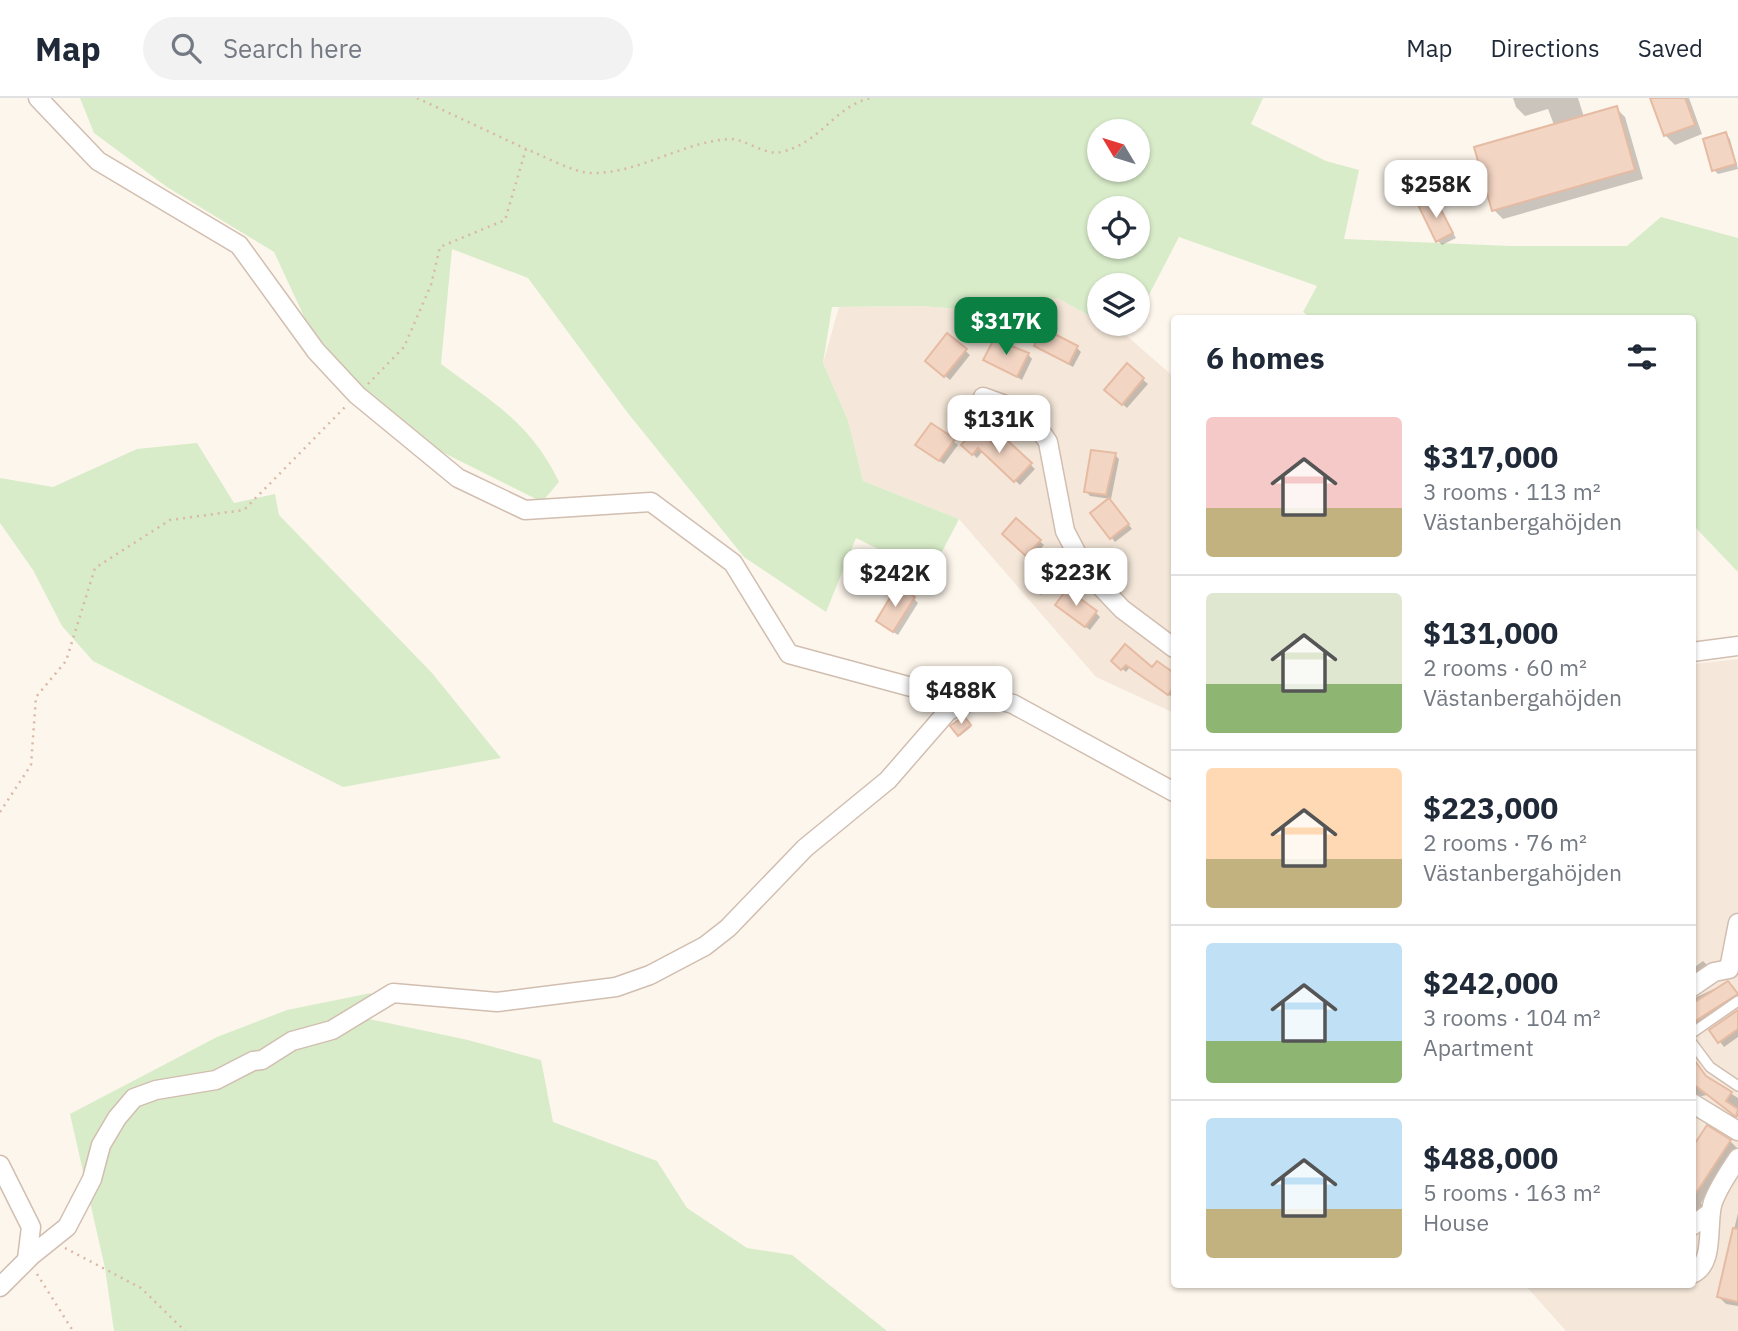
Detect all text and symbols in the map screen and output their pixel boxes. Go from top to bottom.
search box [143,17,633,80]
text: Map [35,27,101,70]
icon: search [167,29,205,67]
text: Search here [223,31,362,65]
text: Map [1406,32,1452,64]
text: Directions [1490,32,1600,64]
text: Saved [1638,32,1703,64]
north arrow [1087,119,1150,182]
map controls [1087,119,1150,336]
pin: $258K [1387,160,1485,220]
text: $258K [1400,168,1472,198]
button: locate [1087,196,1150,259]
button: layers [1087,273,1150,336]
pin: $317K [957,298,1055,357]
text: $317K [970,305,1042,335]
text: 6 homes [1206,338,1325,377]
icon: filters [1623,338,1661,376]
pin: $131K [950,396,1048,455]
text: $131K [963,403,1035,433]
text: $317,000 [1423,437,1558,476]
icon: home [1262,445,1346,529]
text: 3 rooms · 113 m² [1423,476,1601,506]
text: Västanbergahöjden [1423,506,1622,536]
pin: $223K [1027,548,1125,608]
pin: $242K [846,550,944,609]
text: $223K [1040,556,1112,586]
text: $242K [859,557,931,587]
text: $131,000 [1423,613,1558,652]
icon: home [1262,621,1346,705]
text: 2 rooms · 60 m² [1423,652,1587,682]
pin: $488K [912,666,1010,726]
text: $488K [925,674,997,704]
text: Västanbergahöjden [1423,682,1622,712]
text: $223,000 [1423,788,1558,827]
icon: home [1262,796,1346,880]
text: 2 rooms · 76 m² [1423,827,1587,857]
text: Västanbergahöjden [1423,857,1622,887]
text: $242,000 [1423,963,1558,1002]
icon: home [1262,971,1346,1055]
text: 3 rooms · 104 m² [1423,1002,1601,1032]
text: Apartment [1423,1032,1534,1062]
text: $488,000 [1423,1138,1558,1177]
icon: home [1262,1146,1346,1230]
text: 5 rooms · 163 m² [1423,1177,1601,1207]
text: House [1423,1207,1489,1237]

